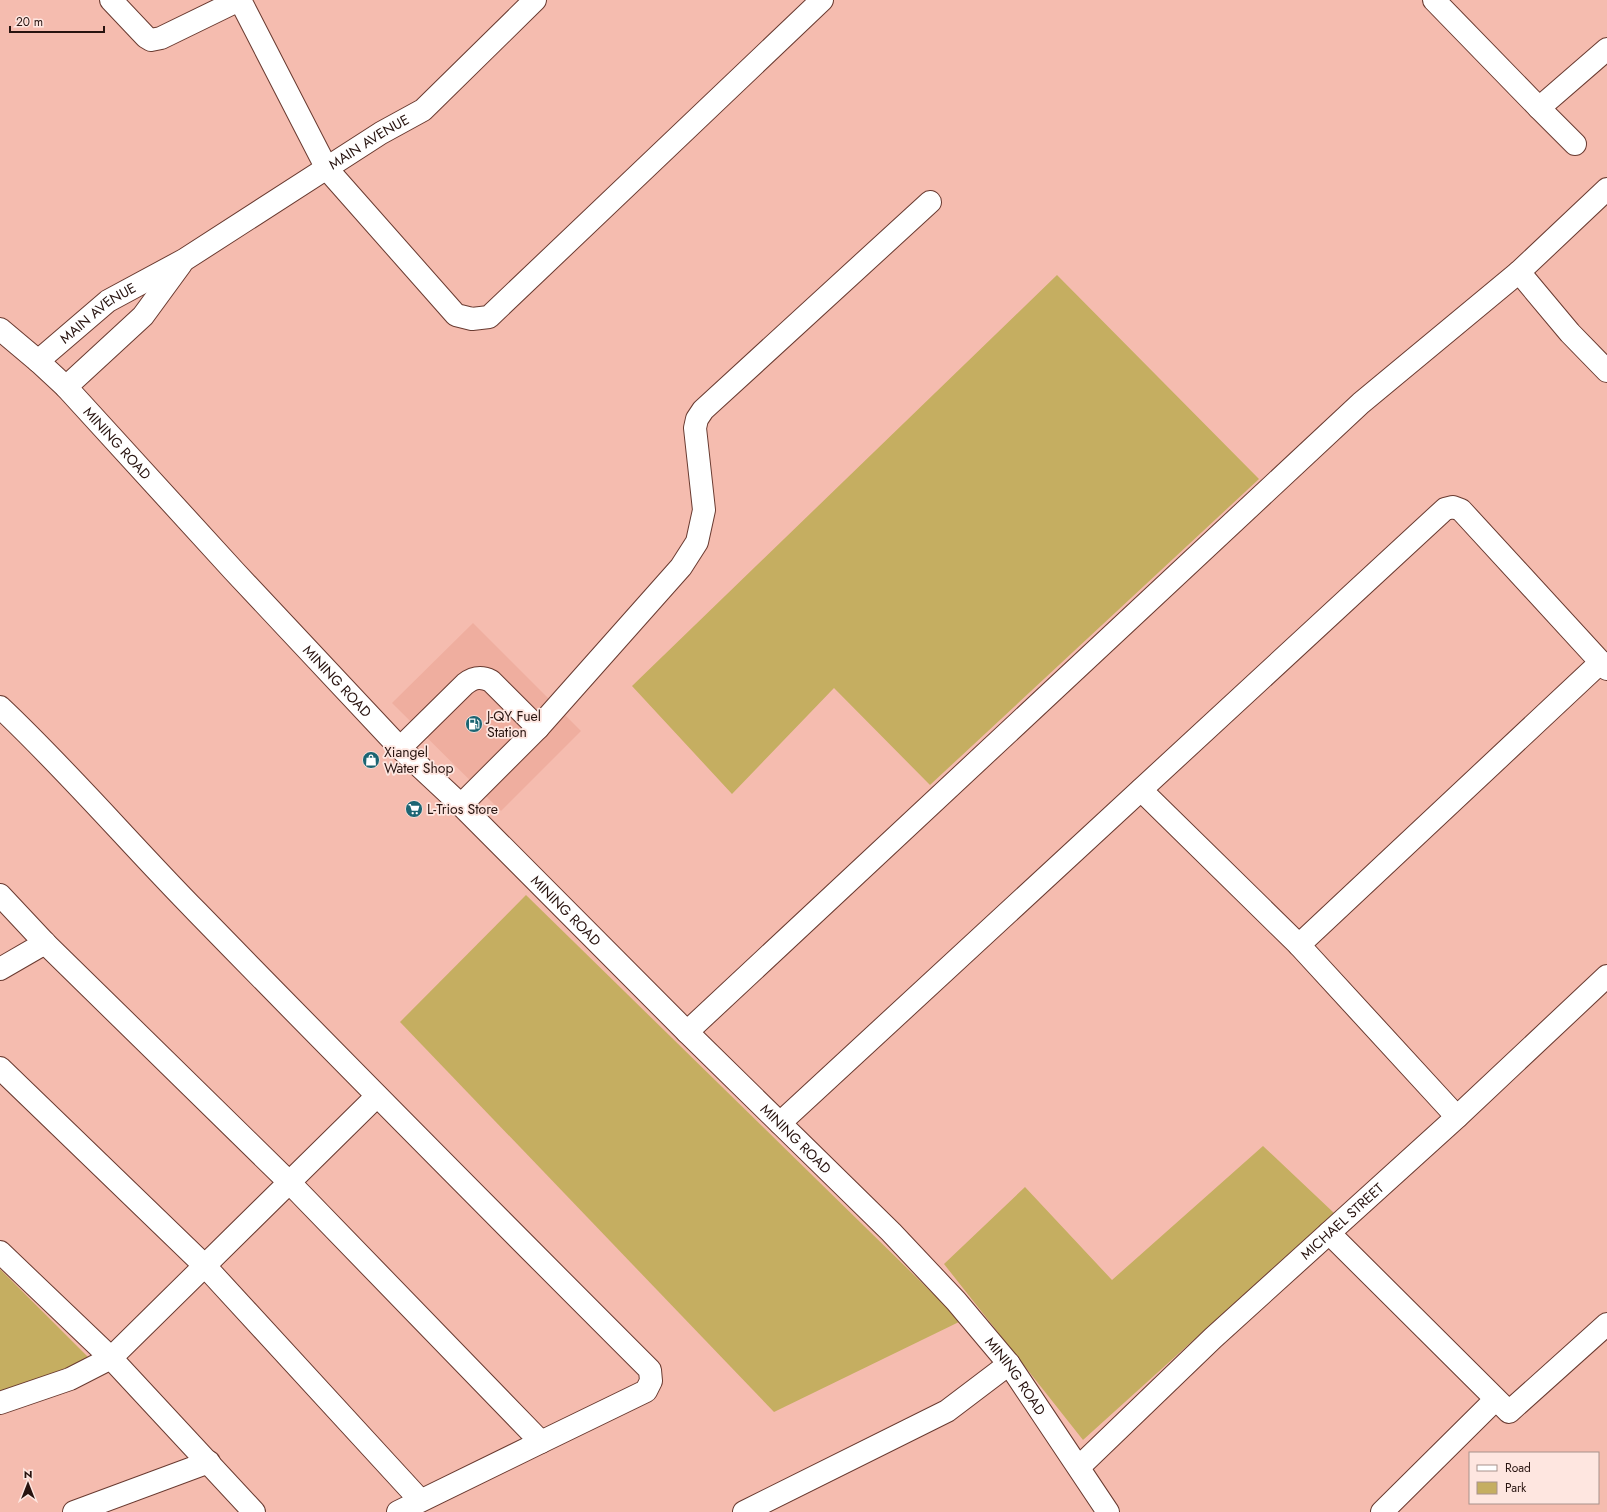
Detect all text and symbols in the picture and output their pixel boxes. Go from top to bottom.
scale bar [10,8,104,34]
text: 20 m [16,13,43,31]
street label: MAIN AVENUE [325,109,413,174]
street label: MAIN AVENUE [55,278,140,348]
street label: MINING ROAD [79,402,156,484]
street label: MINING ROAD [298,641,376,722]
place label: J-QY Fuel Station [485,706,541,742]
fuel station icon: J-QY Fuel Station [464,714,484,734]
place label: Xiangel Water Shop [384,742,453,778]
shop icon: Xiangel Water Shop [361,750,381,770]
supermarket icon: L-Trios Store [404,799,424,819]
place label: L-Trios Store [427,799,498,819]
street label: MINING ROAD [526,871,606,950]
street label: MINING ROAD [756,1099,836,1178]
street label: MICHAEL STREET [1296,1178,1388,1264]
street label: MINING ROAD [980,1333,1051,1419]
legend [1469,1452,1599,1504]
text: Road [1505,1459,1531,1477]
north arrow [8,1464,48,1504]
text: N [24,1466,32,1482]
text: Park [1505,1479,1527,1497]

